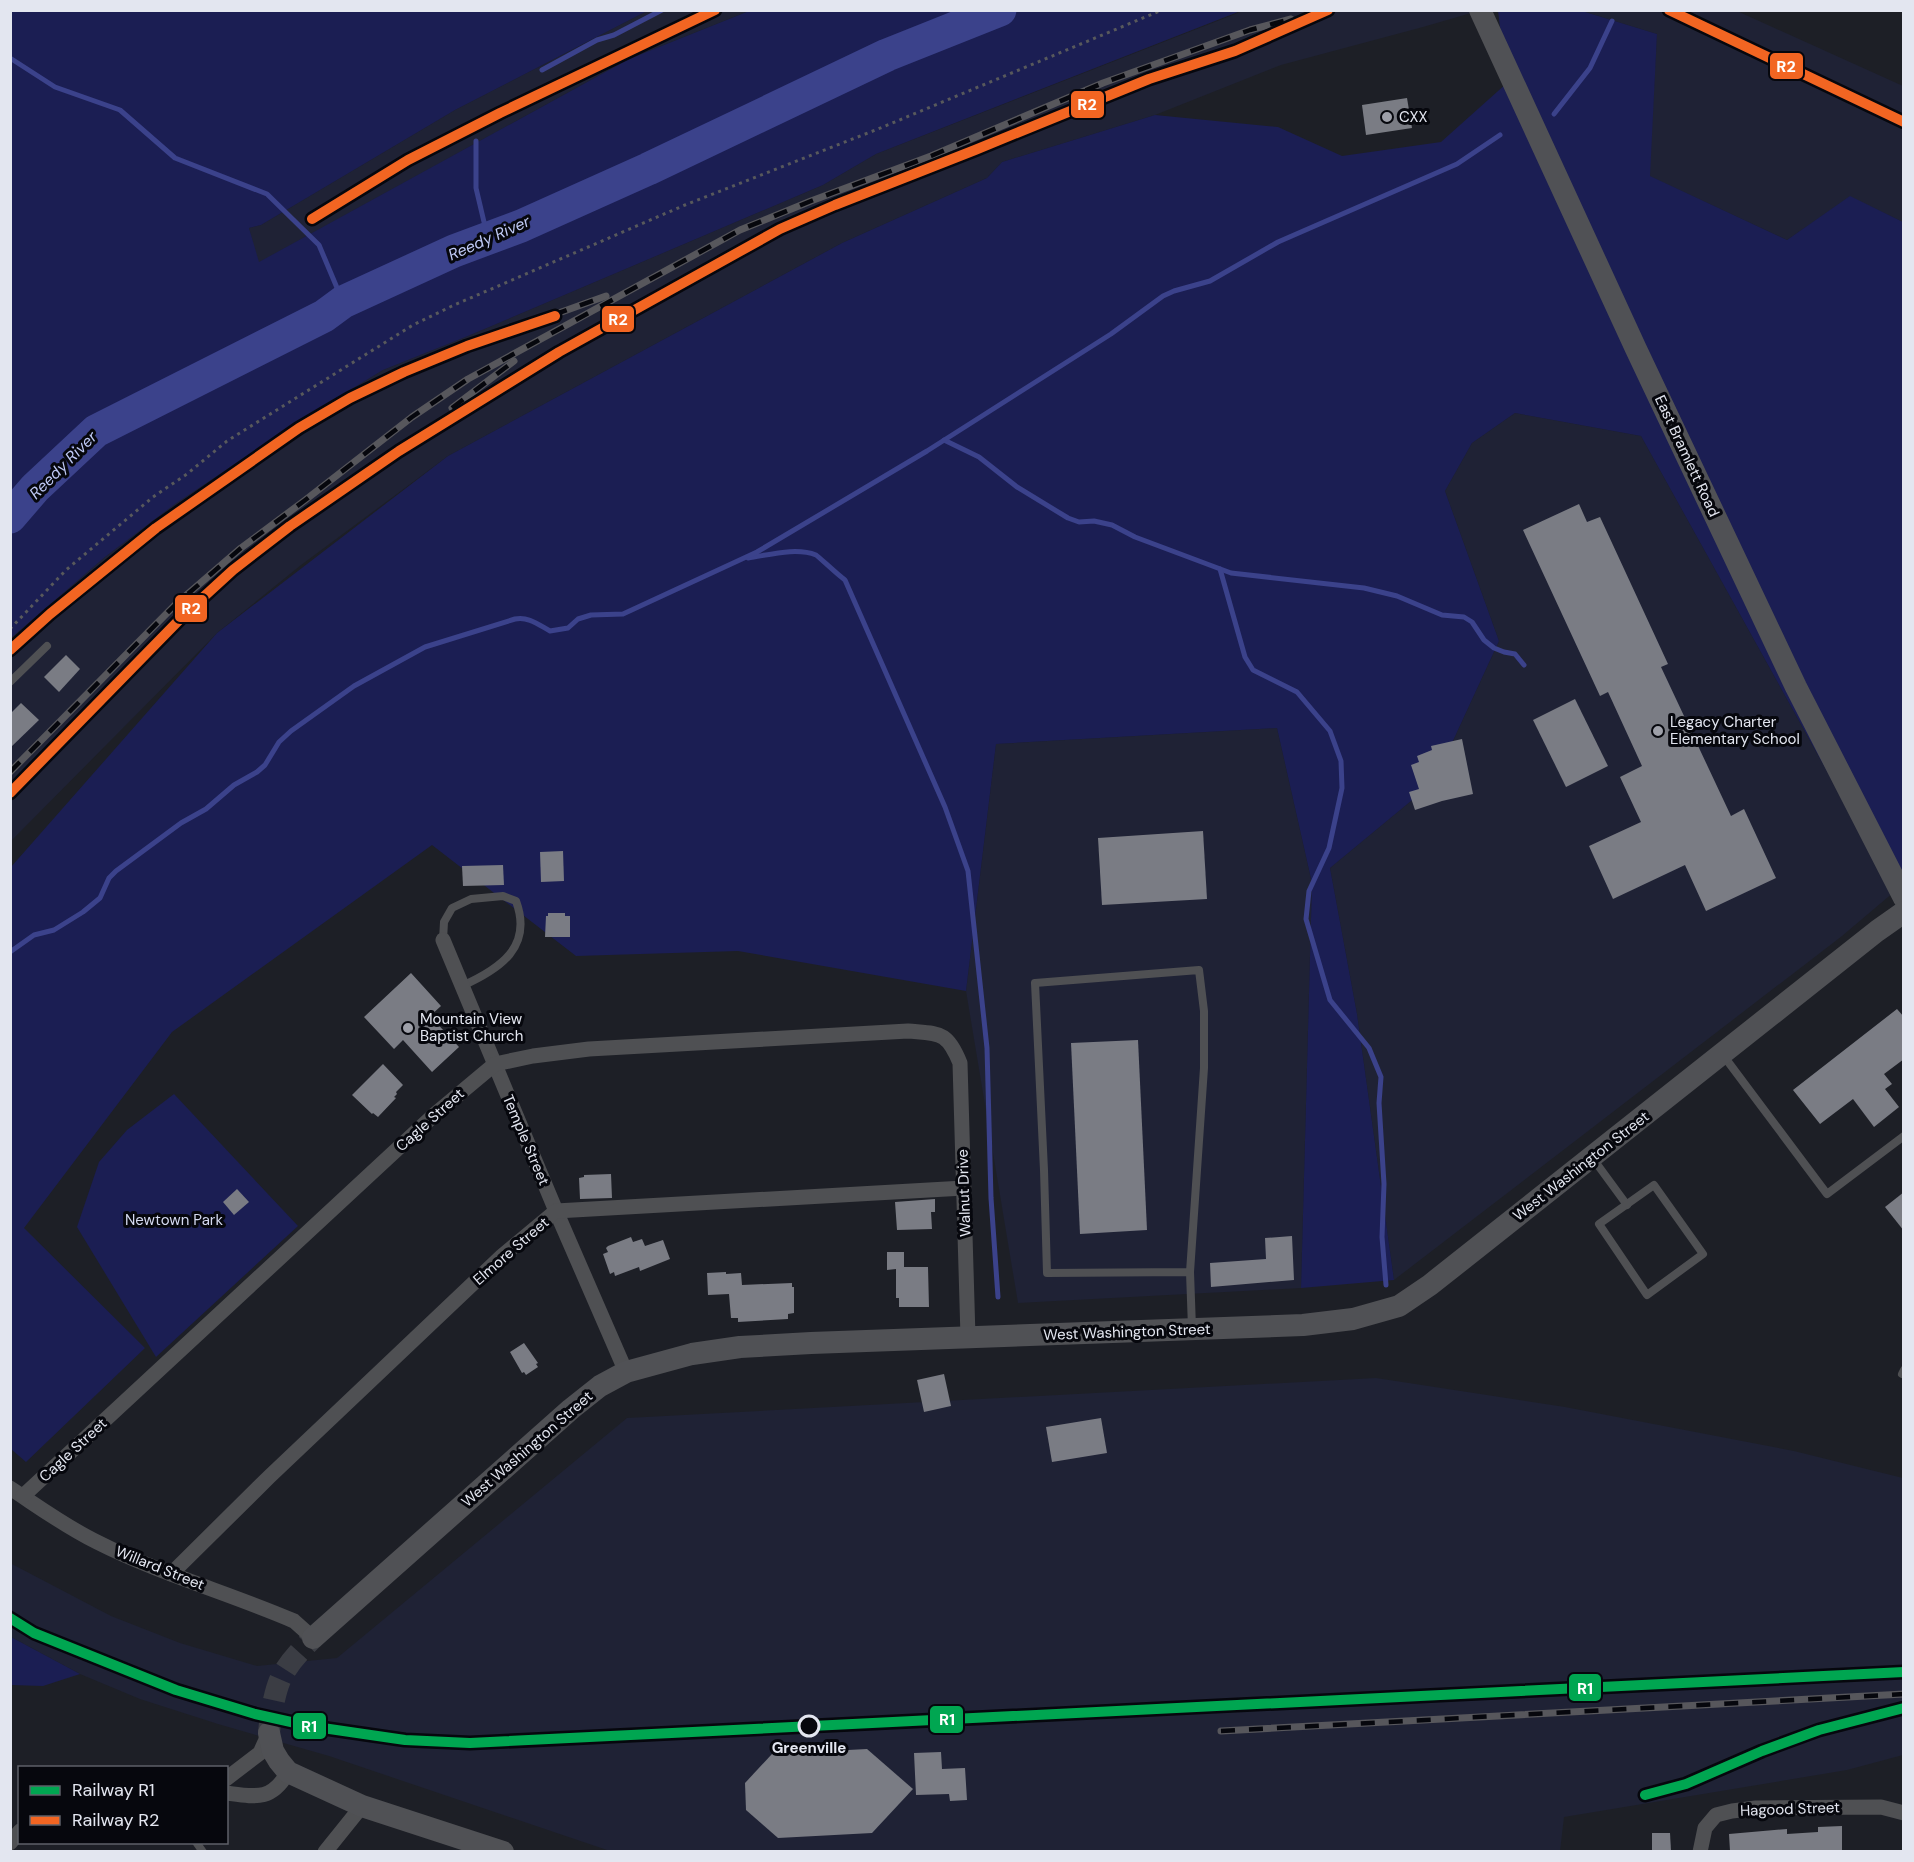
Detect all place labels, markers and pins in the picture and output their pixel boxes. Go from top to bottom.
place label: CXX [1399,107,1428,127]
marker: CXX [1380,110,1394,124]
place label: Legacy Charter Elementary School [1670,712,1800,749]
marker: Legacy Charter Elementary School [1651,724,1665,738]
place label: Mountain View Baptist Church [420,1009,523,1046]
marker: Mountain View Baptist Church [401,1021,415,1035]
marker: Greenville [798,1715,820,1737]
place label: Greenville [772,1738,846,1758]

